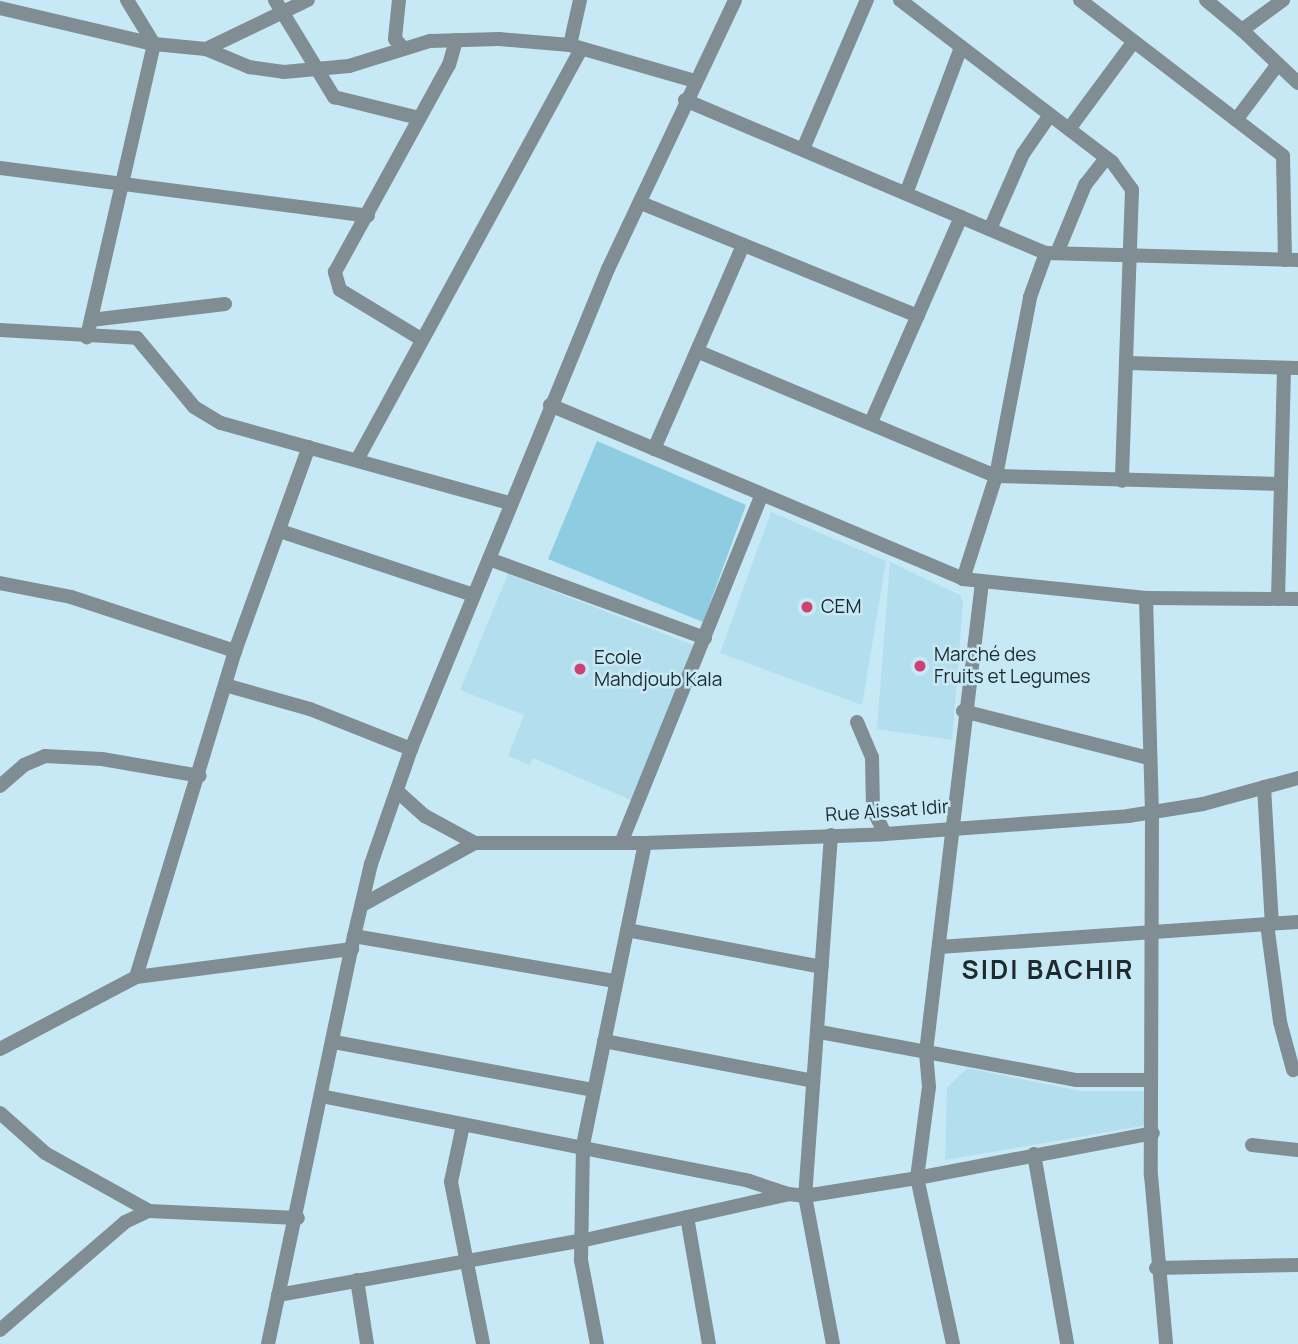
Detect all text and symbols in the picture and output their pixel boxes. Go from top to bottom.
place label: CEM [821,596,861,618]
marker: CEM [799,599,815,615]
place label: Marché des Fruits et Legumes [934,644,1091,688]
place label: Ecole Mahdjoub Kala [594,647,722,691]
marker: Marché des Fruits et Legumes [912,658,928,674]
marker: Ecole Mahdjoub Kala [572,661,588,677]
street label: Rue Aissat Idir [825,795,949,827]
district label: SIDI BACHIR [963,954,1133,986]

